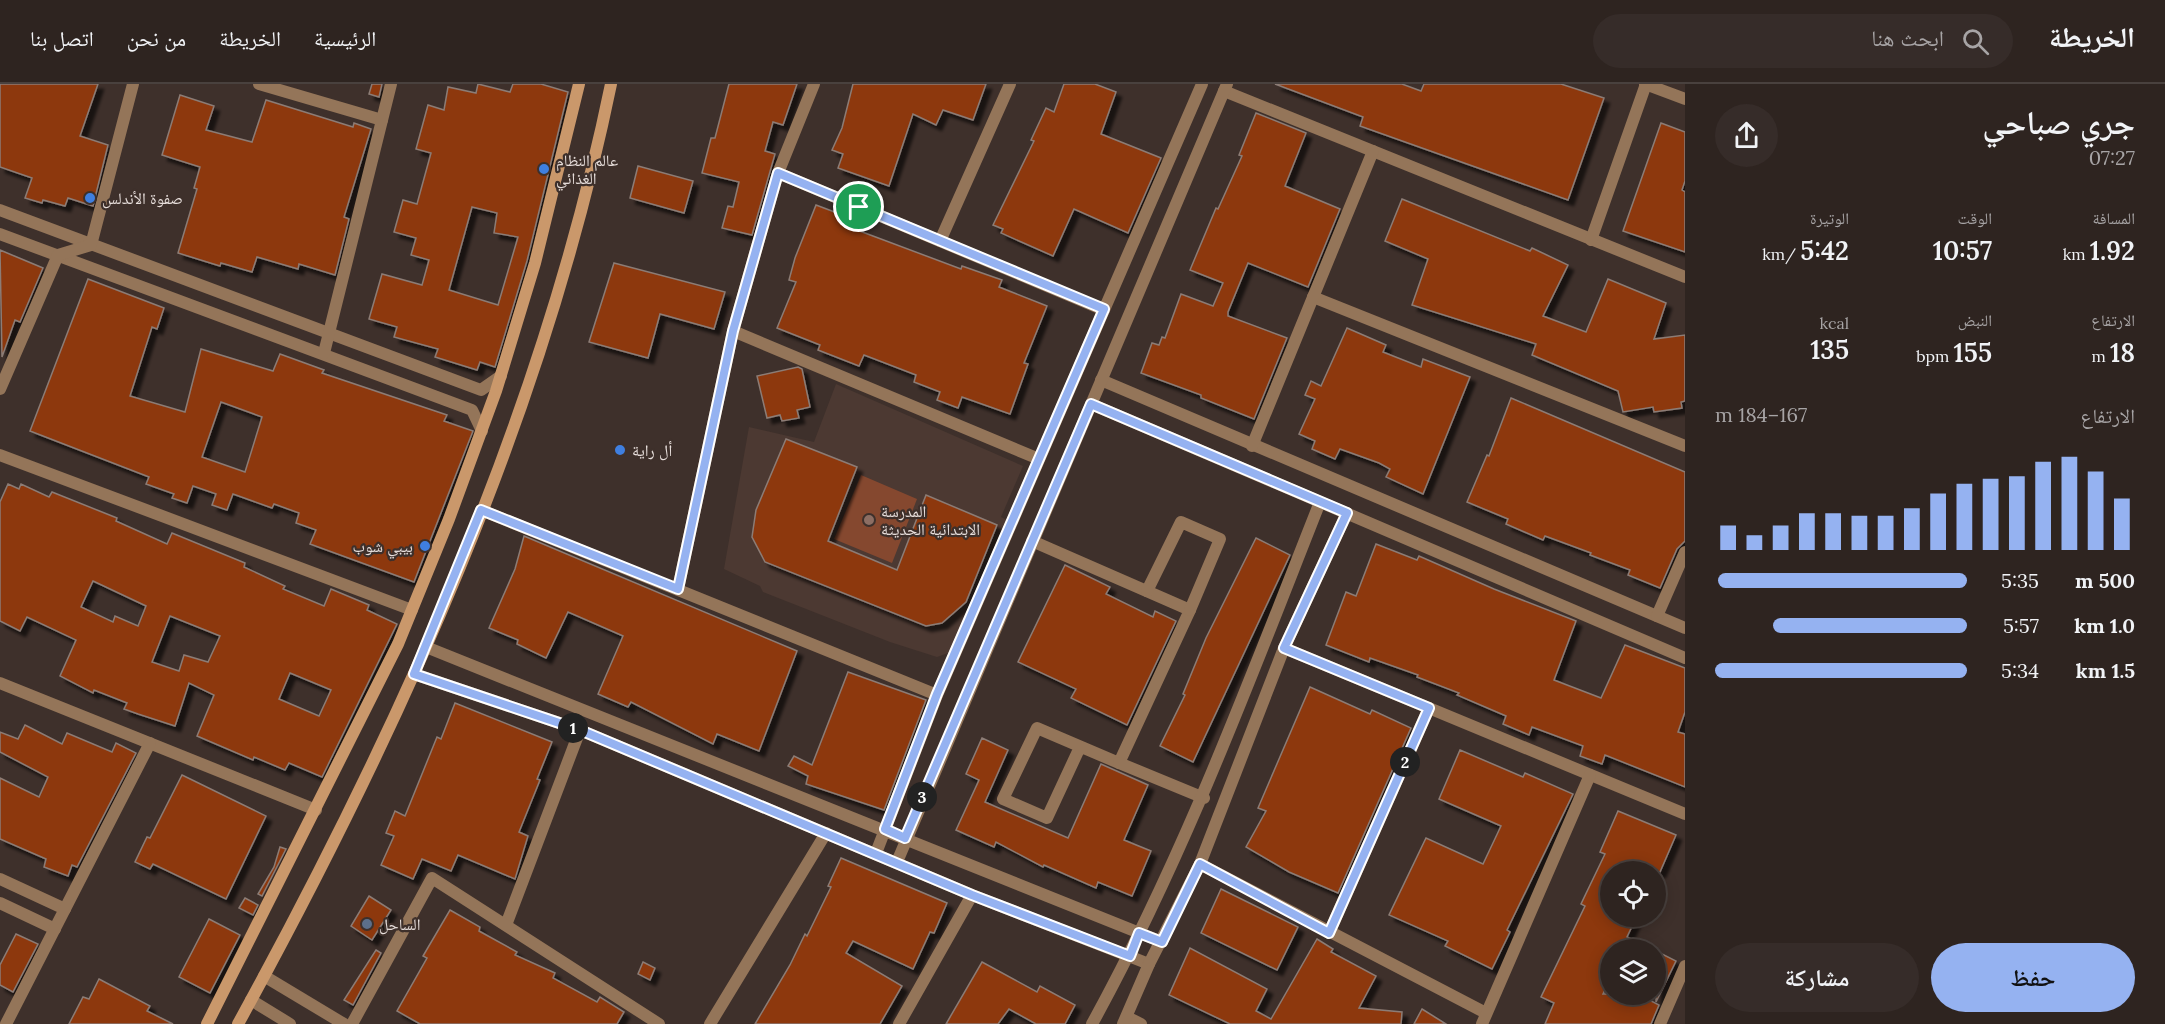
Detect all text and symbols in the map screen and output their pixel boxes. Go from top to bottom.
search box [1593,14,2013,68]
text: الخريطة [2049,19,2135,55]
text: ابحث هنا [1871,24,1944,52]
text: اتصل بنا [30,25,94,52]
text: من نحن [127,25,186,52]
text: الخريطة [219,25,281,52]
text: الرئيسية [314,25,376,52]
icon: search [1959,25,1992,58]
text: جري صباحي [1982,101,2135,143]
button: share [1715,104,1778,167]
text: 07:27 [2089,145,2135,170]
place label: عالم النظام الغذائي [556,150,618,191]
marker: عالم النظام الغذائي [537,162,551,176]
pin [833,181,884,232]
place label: صفوة الأندلس [102,188,183,209]
icon: arrive [842,190,875,223]
marker: صفوة الأندلس [83,191,97,205]
text: الوتيرة [1810,208,1849,228]
text: الوقت [1958,208,1992,228]
text: المسافة [2093,208,2135,228]
text: 5:42 [1800,234,1849,267]
text: 10:57 [1933,234,1992,267]
text: 1.92 [2090,234,2135,267]
text: /km [1762,244,1800,264]
text: km [2063,244,2090,264]
text: النبض [1958,310,1992,330]
text: الارتفاع [2091,310,2135,330]
text: kcal [1819,313,1849,333]
text: 135 [1810,333,1849,366]
text: 155 [1954,336,1992,369]
text: 18 [2110,336,2135,369]
text: bpm [1916,346,1954,366]
text: m [2091,346,2110,366]
text: 167–184 m [1715,402,1807,427]
text: الارتفاع [2080,403,2135,428]
place label: أل راية [632,440,672,461]
marker: أل راية [613,443,627,457]
place label: المدرسة الابتدائية الحديثة [881,501,980,539]
marker: المدرسة الابتدائية الحديثة [862,513,876,527]
place label: بيبي شوب [353,536,413,559]
marker: بيبي شوب [418,539,432,553]
text: 5:35 [2001,568,2039,593]
text: 500 m [2075,568,2135,593]
text: 5:57 [2003,613,2039,638]
text: 1.0 km [2074,613,2135,638]
text: 5:34 [2001,658,2039,683]
text: 1.5 km [2076,658,2135,683]
pin: 1 [558,713,588,743]
text: 1 [570,718,576,738]
pin: 2 [1390,747,1420,777]
text: 2 [1401,752,1409,772]
pin: 3 [907,782,937,812]
text: 3 [918,787,926,807]
map controls [1600,861,1666,1005]
button: locate [1600,861,1666,927]
place label: الساحل [379,914,421,935]
marker: الساحل [360,917,374,931]
button: layers [1600,939,1666,1005]
button: مشاركة [1715,943,1919,1012]
button: حفظ [1931,943,2135,1012]

